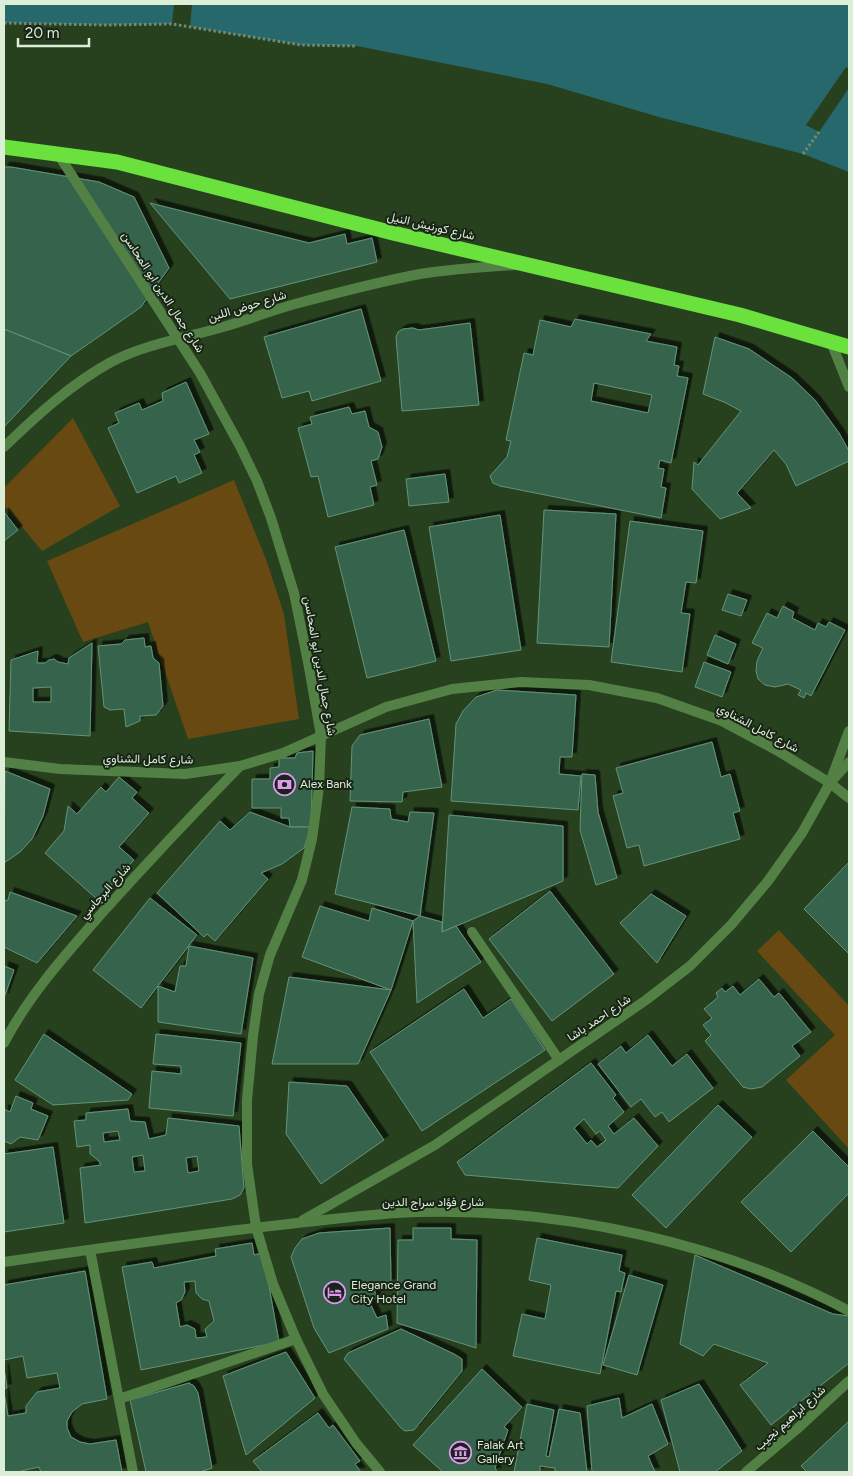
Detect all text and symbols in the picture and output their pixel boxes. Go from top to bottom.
scale bar [18,15,89,47]
text: 20 m [25,24,59,42]
street label: شارع كورنيش النيل [385,209,476,245]
street label: شارع جمال الدين ابو المحاسن [117,229,207,356]
street label: شارع حوض اللبن [206,287,288,326]
street label: شارع جمال الدين ابو المحاسن [299,595,339,737]
street label: شارع كامل الشناوي [713,701,801,758]
street label: شارع كامل الشناوي [103,751,193,770]
bank icon: Alex Bank [272,772,296,796]
place label: Alex Bank [300,777,352,791]
street label: شارع البرجاسي [76,860,136,924]
street label: شارع احمد باشا [565,992,634,1046]
street label: شارع فؤاد سراج الدين [382,1195,484,1211]
place label: Elegance Grand City Hotel [351,1278,436,1306]
hotel icon: Elegance Grand City Hotel [323,1280,347,1304]
street label: شارع ابراهيم نجيب [752,1383,830,1455]
place label: Falak Art Gallery [477,1438,524,1466]
museum icon: Falak Art Gallery [449,1440,473,1464]

